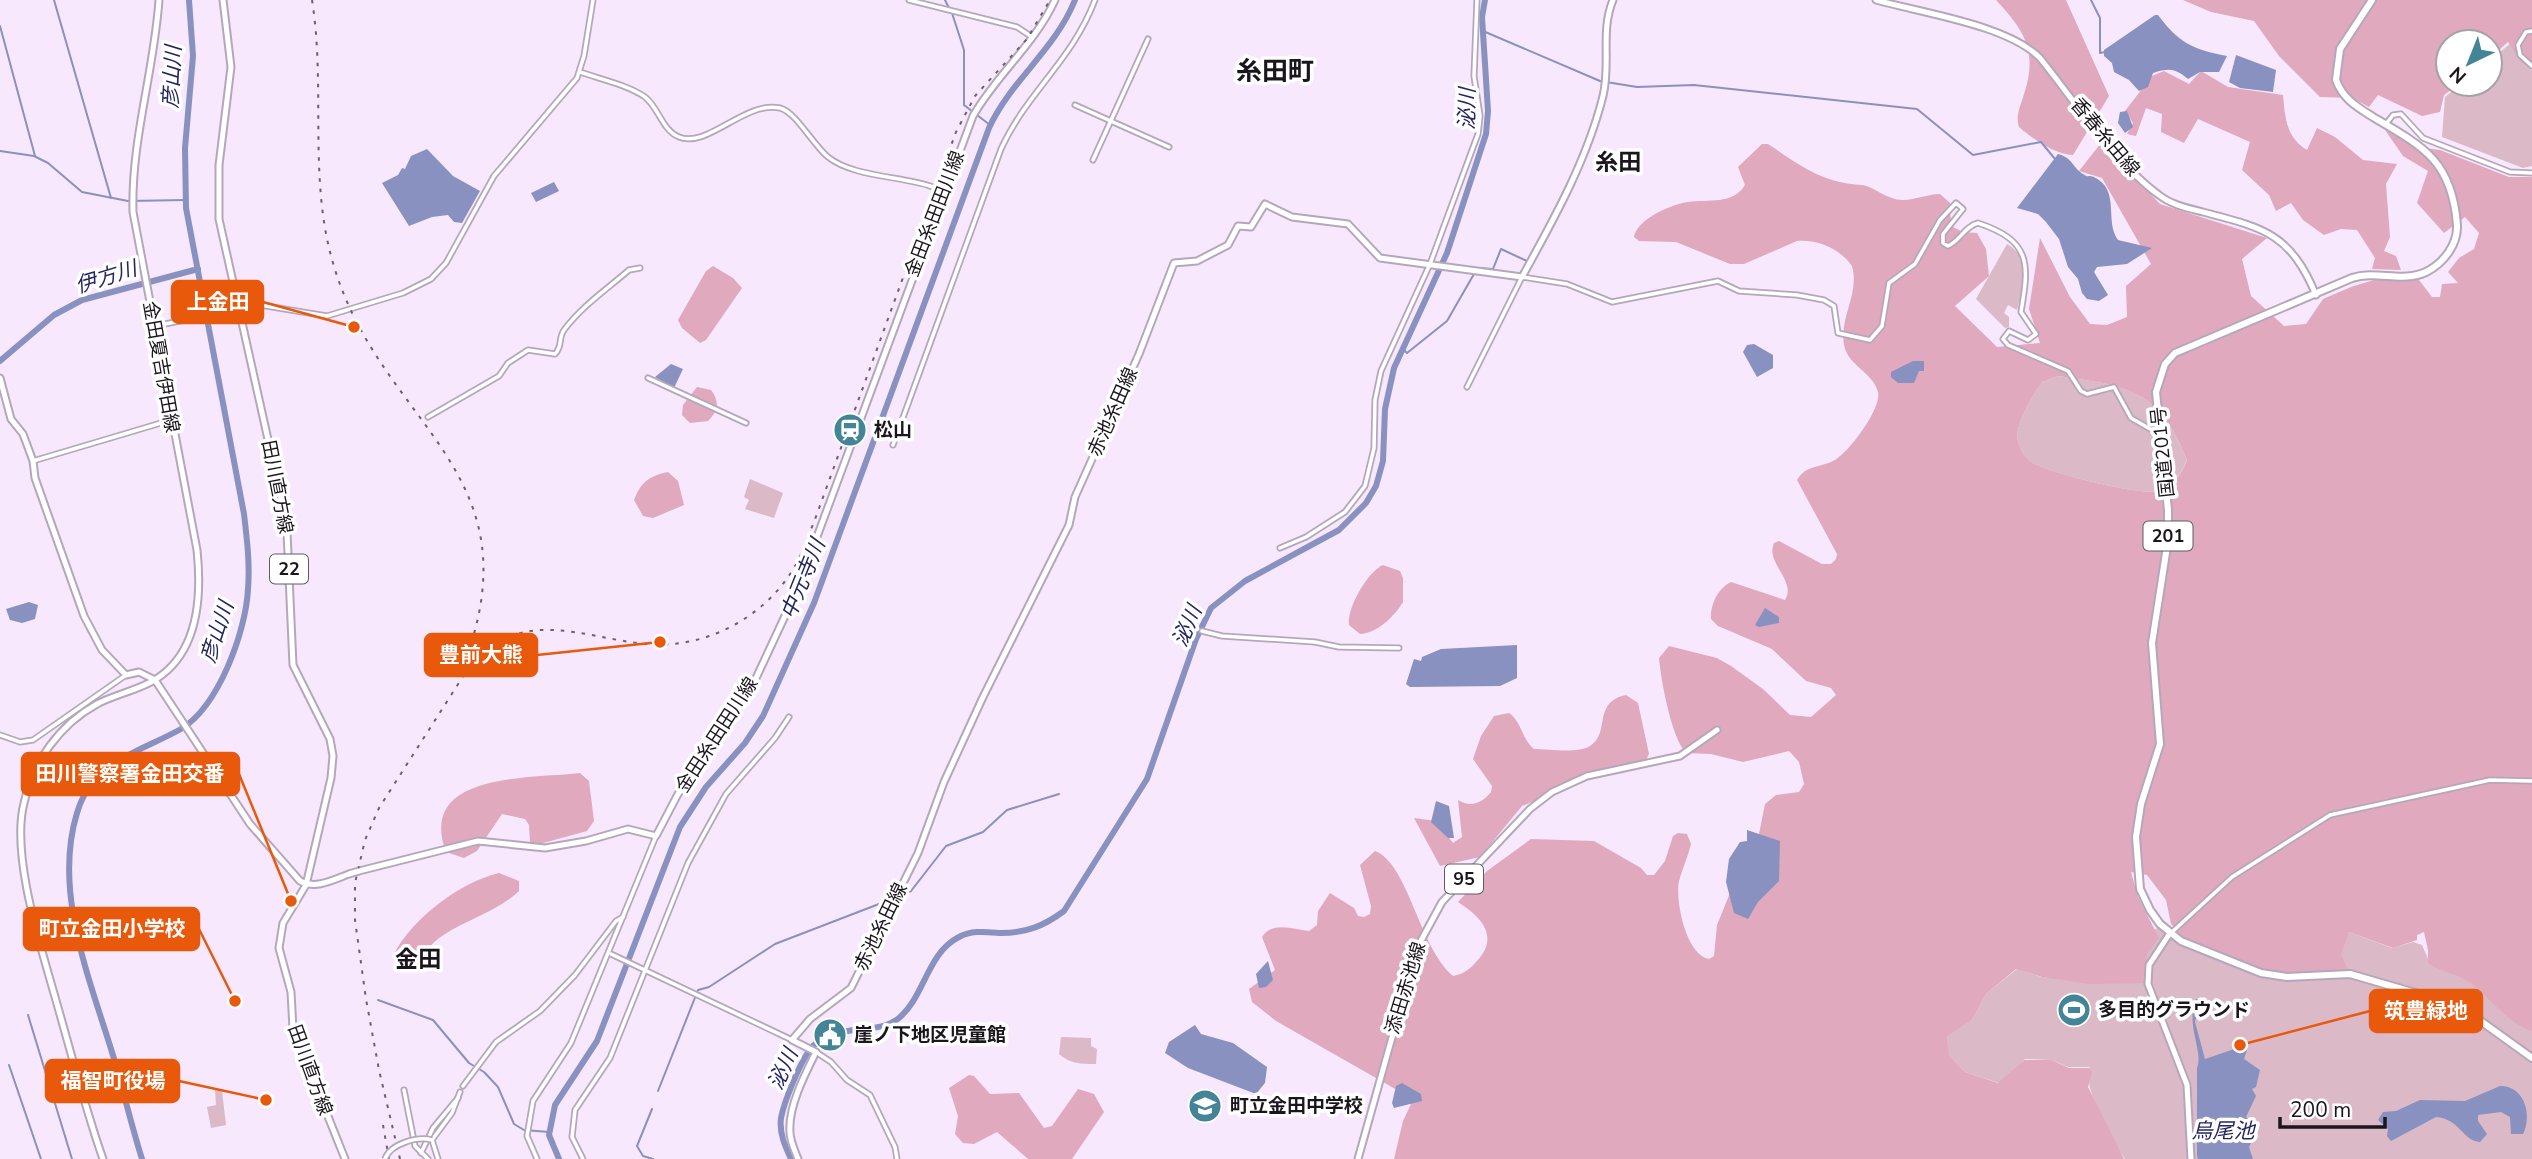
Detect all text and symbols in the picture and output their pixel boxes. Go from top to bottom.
north arrow [2434,28,2504,98]
water label: 彦山川 [156,43,188,109]
district label: 糸田町 [1236,54,1314,89]
text: N [2444,60,2472,89]
water label: 泌川 [1453,86,1481,130]
street label: 香春糸田線 [2065,92,2145,182]
street label: 金田糸田田川線 [899,147,971,281]
district label: 糸田 [1595,147,1641,178]
water label: 伊方川 [72,254,142,300]
callout: 上金田 [172,281,263,323]
text: 上金田 [187,288,250,316]
street label: 金田夏吉伊田線 [137,299,185,435]
street label: 赤池糸田線 [1082,363,1144,461]
street label: 国道201号 [2145,405,2181,499]
station icon: 松山 [831,411,869,449]
place label: 松山 [874,417,912,443]
street label: 田川直方線 [255,438,299,536]
road number: 201 [2144,522,2192,550]
water label: 中元寺川 [774,533,832,623]
road number: 22 [270,554,308,584]
water label: 彦山川 [194,596,241,666]
water label: 泌川 [1166,599,1209,651]
callout: 豊前大熊 [425,634,537,676]
text: 豊前大熊 [439,641,523,669]
street label: 金田糸田田川線 [670,672,764,798]
callout: 田川警察署金田交番 [22,753,239,795]
text: 田川警察署金田交番 [36,760,225,788]
road number: 95 [1445,864,1483,894]
street label: 赤池糸田線 [848,879,914,975]
callout: 町立金田小学校 [24,908,199,950]
text: 町立金田小学校 [39,915,186,943]
street label: 添田赤池線 [1380,939,1432,1037]
district label: 金田 [395,944,441,975]
callout: 筑豊緑地 [2370,990,2482,1032]
sports icon: 多目的グラウンド [2055,991,2093,1029]
place label: 多目的グラウンド [2098,997,2250,1023]
text: 筑豊緑地 [2384,997,2468,1025]
public building icon: 崖ノ下地区児童館 [811,1016,849,1054]
street label: 田川直方線 [282,1021,338,1119]
place label: 崖ノ下地区児童館 [854,1022,1006,1048]
water label: 泌川 [762,1042,805,1094]
callout: 福智町役場 [46,1060,179,1102]
text: 福智町役場 [61,1067,166,1095]
scale bar [2280,1086,2385,1130]
school or university icon: 町立金田中学校 [1186,1087,1224,1125]
place label: 町立金田中学校 [1230,1093,1363,1119]
text: 200 m [2290,1096,2351,1124]
water label: 烏尾池 [2192,1117,2256,1145]

